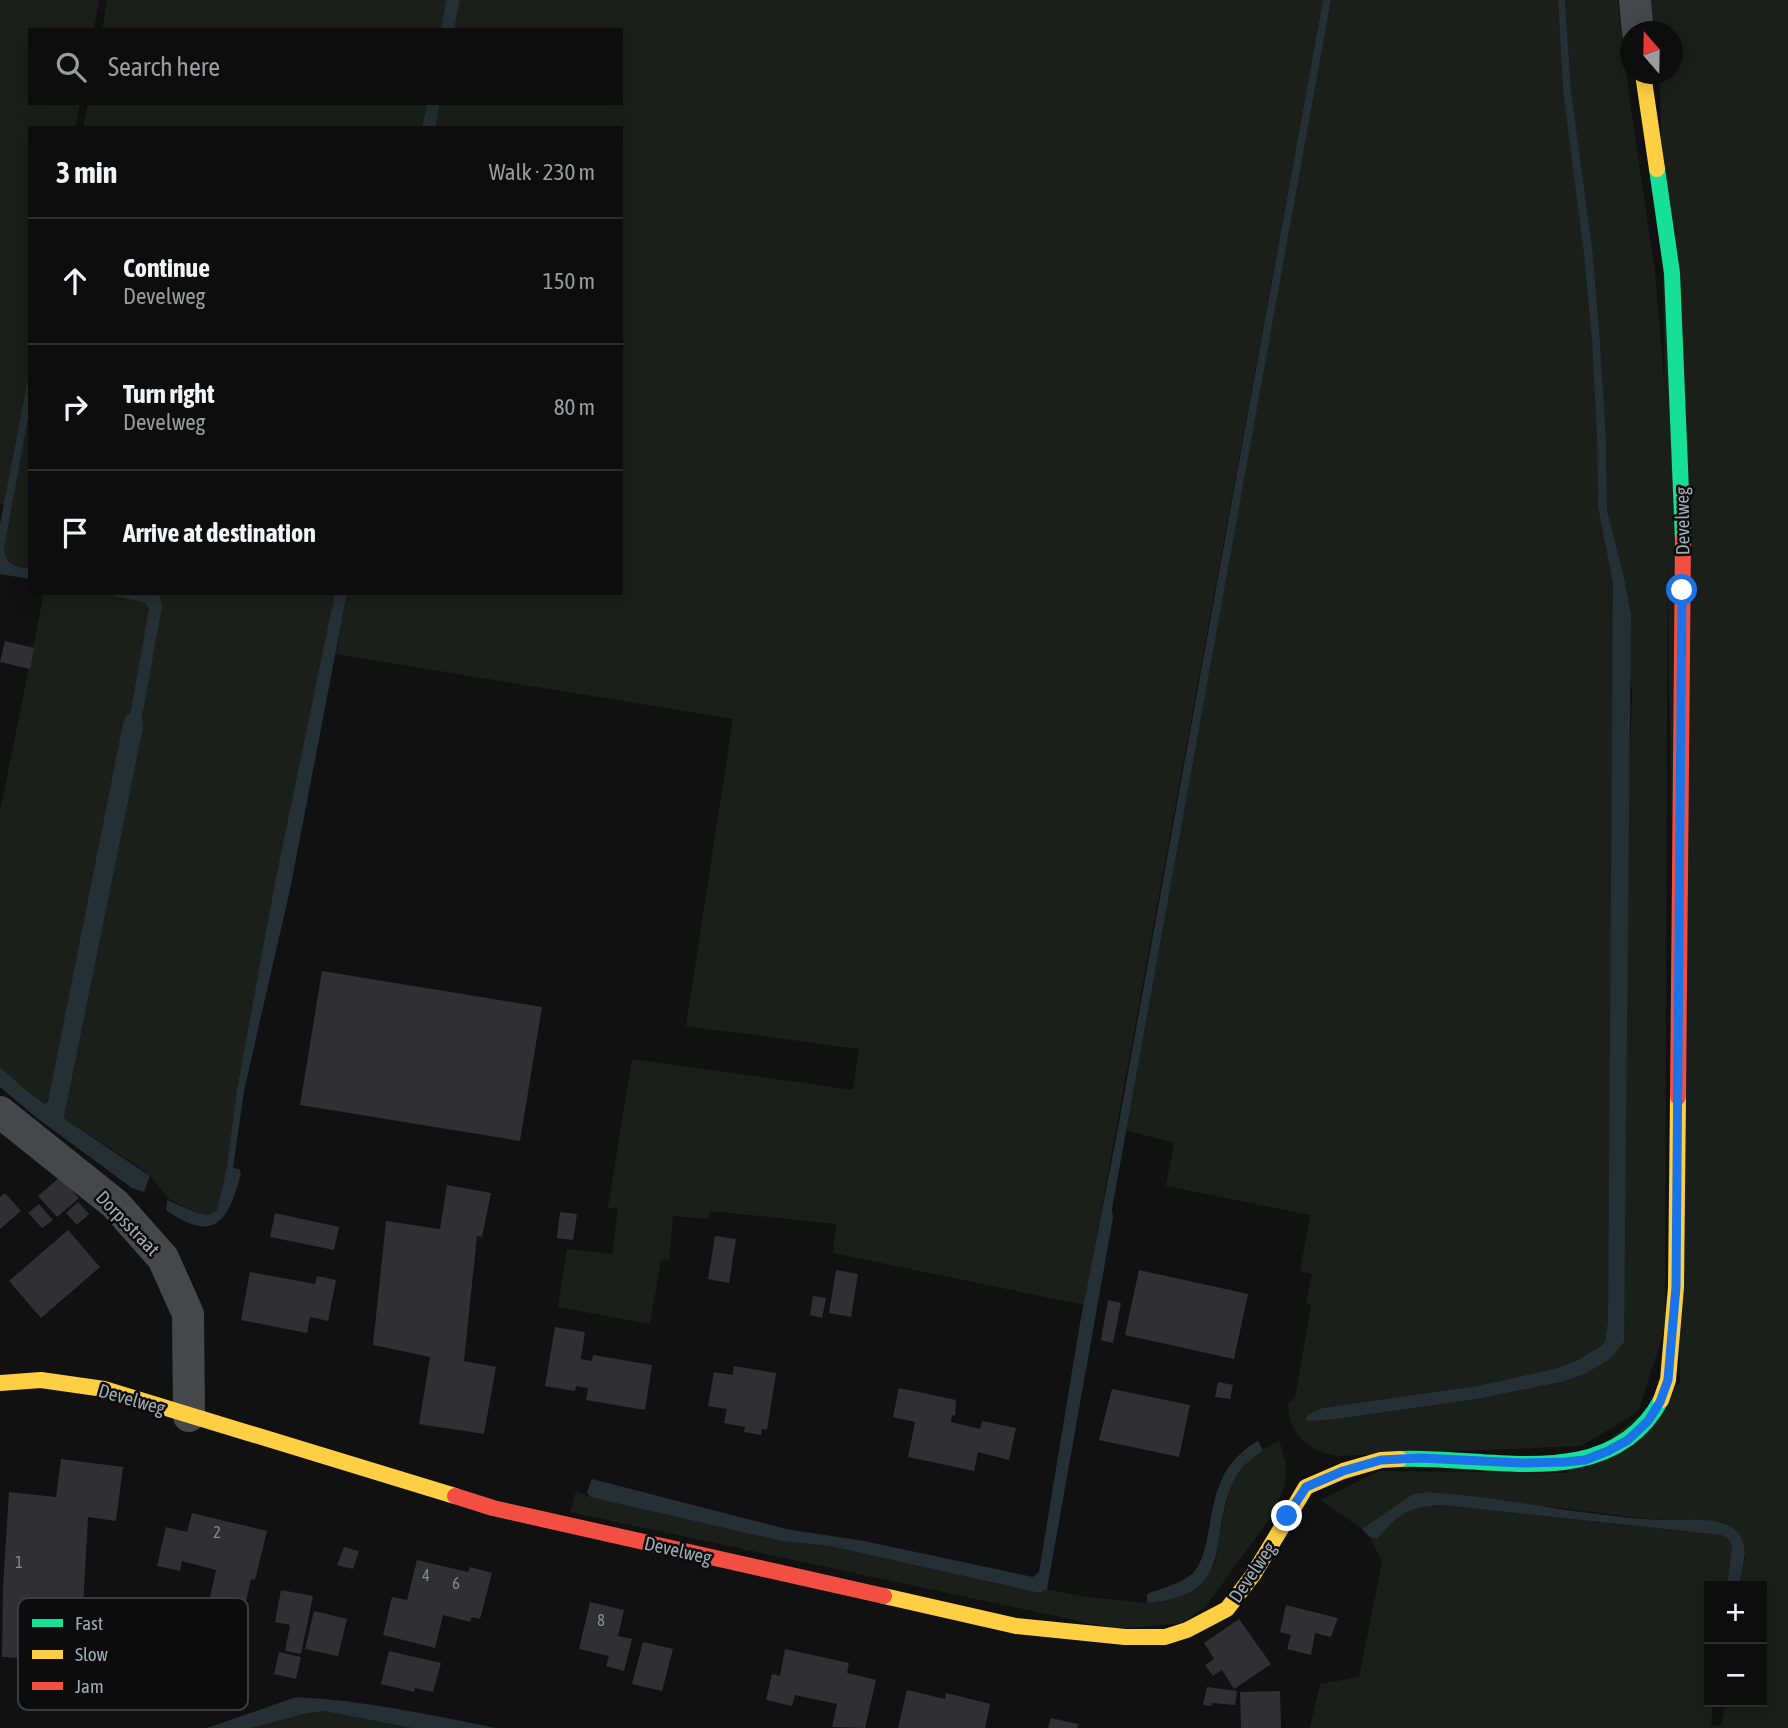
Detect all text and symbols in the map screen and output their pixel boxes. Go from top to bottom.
north arrow [1620,21,1683,84]
search box [28,28,623,105]
icon: search [52,48,90,86]
text: Search here [108,52,220,82]
text: 3 min [56,155,117,189]
text: Walk · 230 m [489,159,595,185]
text: Continue [123,253,210,283]
icon: ahead [56,262,94,300]
text: 150 m [543,268,595,294]
text: Develweg [123,283,205,309]
text: Turn right [123,379,214,409]
icon: right [56,388,94,426]
text: 80 m [554,394,595,420]
text: Develweg [123,409,205,435]
street label: Develweg [1670,486,1694,555]
icon: arrive [56,514,94,552]
text: Arrive at destination [123,518,316,548]
route start [1666,574,1697,605]
street label: Dorpsstraat [92,1186,164,1260]
street label: Develweg [96,1379,169,1419]
route end [1271,1500,1302,1531]
house number: 2 [213,1523,221,1541]
street label: Develweg [642,1532,714,1569]
street label: Develweg [1224,1537,1281,1606]
house number: 1 [15,1553,23,1571]
house number: 4 [422,1566,430,1584]
house number: 6 [452,1574,460,1592]
map controls [1704,1581,1767,1707]
button: + [1704,1581,1767,1644]
legend [18,1598,248,1710]
house number: 8 [597,1611,605,1629]
text: Fast [75,1612,103,1634]
text: Slow [75,1643,109,1665]
button: − [1704,1644,1767,1707]
text: Jam [75,1675,104,1697]

